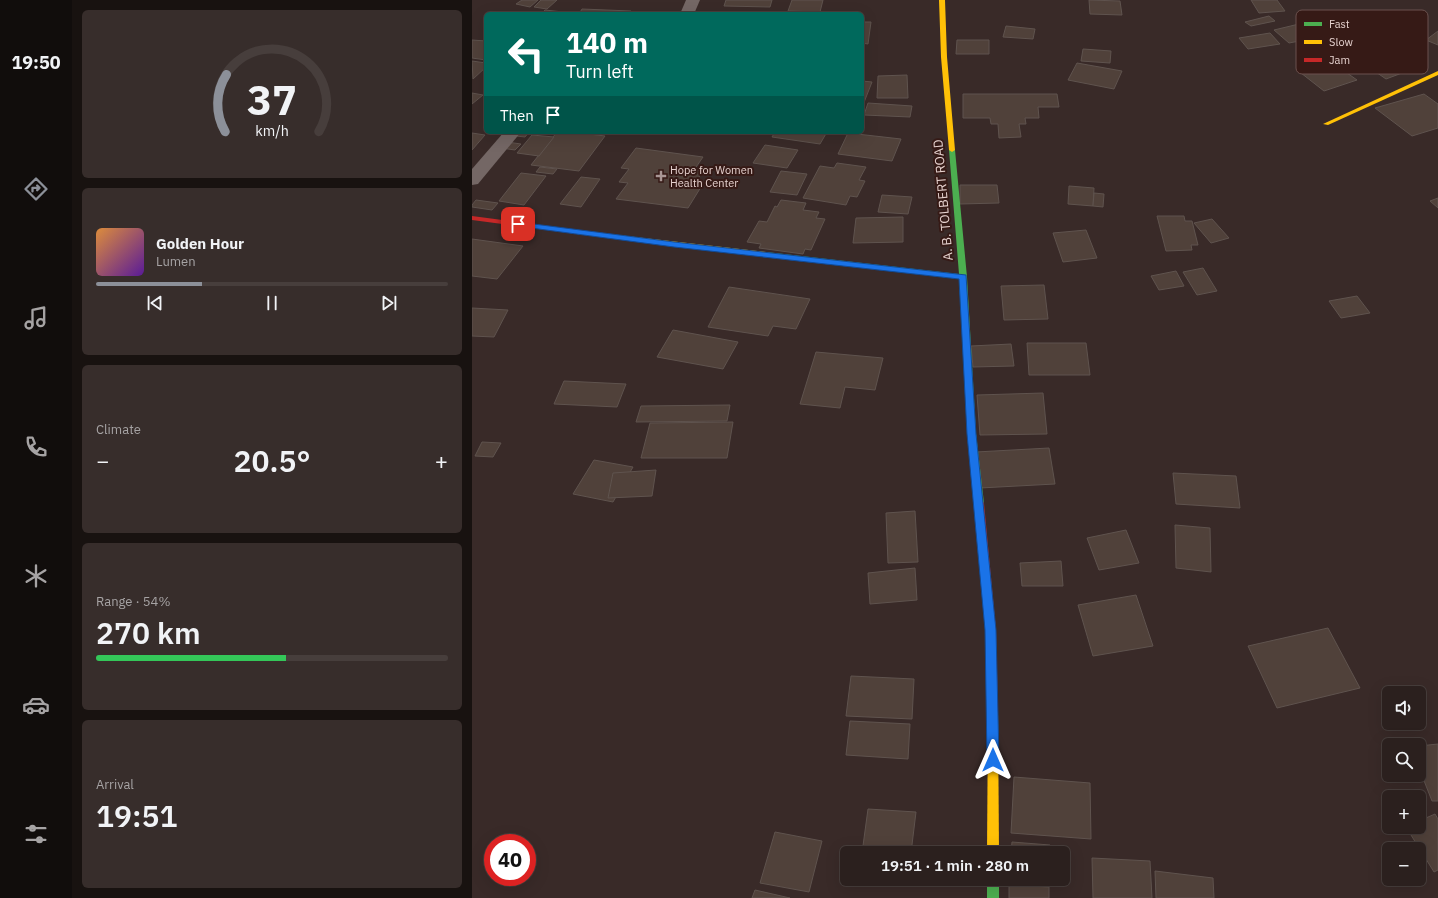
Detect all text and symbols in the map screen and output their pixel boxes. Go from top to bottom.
legend [1296,10,1428,74]
text: Fast [1329,17,1350,31]
text: 140 m [566,24,648,61]
icon: left [500,28,552,80]
text: Slow [1329,35,1353,49]
text: 19:50 [11,51,61,74]
text: Jam [1329,53,1350,67]
text: Turn left [566,60,634,83]
text: 37 [247,72,297,126]
icon: arrive [542,104,564,126]
text: Then [500,106,534,125]
text: km/h [255,120,289,139]
street label: A. B. TOLBERT ROAD [929,139,957,261]
place label: Hope for Women Health Center [670,163,753,190]
marker: Hope for Women Health Center [655,170,667,182]
icon: directions [22,175,50,203]
pin [501,207,535,241]
icon: arrive [507,213,529,235]
text: Golden Hour [156,234,244,253]
text: Lumen [156,253,196,270]
icon: previous [144,292,166,314]
icon: pause [261,292,283,314]
icon: next [378,292,400,314]
icon: music [22,304,50,332]
text: Climate [96,421,141,438]
icon: phone [22,433,50,461]
text: 20.5° [233,441,311,480]
text: − [96,446,109,475]
text: + [435,446,448,475]
icon: climate [22,562,50,590]
text: Range · 54% [96,593,170,610]
text: 270 km [96,613,201,652]
map controls [1382,686,1426,886]
button: sound [1382,686,1426,730]
icon: car [22,691,50,719]
button: search [1382,738,1426,782]
position arrow [972,739,1014,781]
text: Arrival [96,776,134,793]
button: + [1382,790,1426,834]
text: 19:51 [96,796,178,835]
icon: filters [22,820,50,848]
speed limit sign: 40 [484,834,536,886]
button: − [1382,842,1426,886]
text: 19:51 · 1 min · 280 m [881,856,1029,875]

